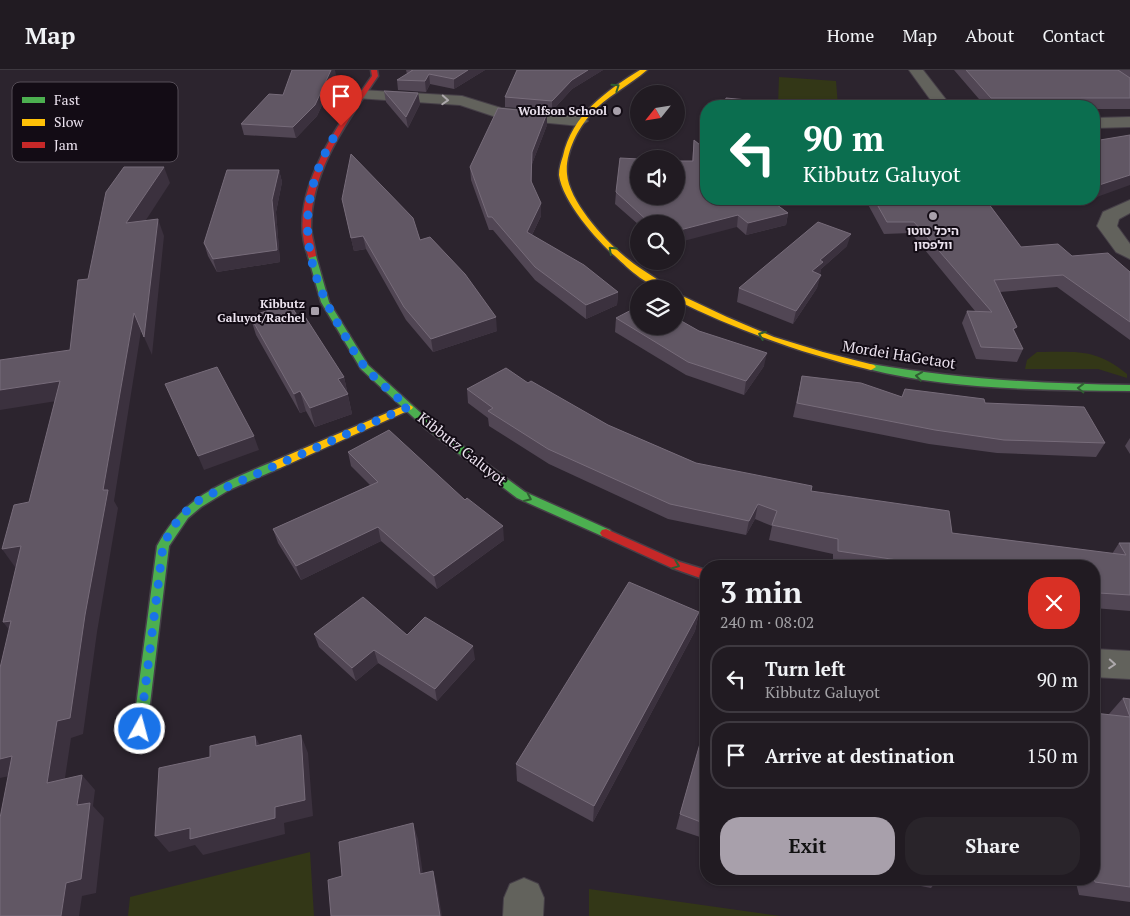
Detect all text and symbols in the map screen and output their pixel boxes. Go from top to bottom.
text: Map [25,19,75,51]
text: Home [827,23,874,47]
text: Map [902,23,937,47]
text: About [965,23,1014,47]
text: Contact [1042,23,1105,47]
pin [320,75,362,126]
legend [12,82,178,162]
icon: arrive [327,82,355,110]
one-way arrow [610,84,619,93]
north arrow [630,85,685,140]
map controls [630,85,685,335]
text: Fast [54,90,81,109]
one-way arrow [441,95,449,106]
place label: Wolfson School [518,103,607,118]
marker: Wolfson School [611,105,623,117]
text: Slow [54,112,84,131]
text: 90 m [803,115,884,161]
icon: left [720,120,785,185]
text: Jam [54,135,78,154]
button: sound [630,150,685,205]
text: Kibbutz Galuyot [803,159,961,188]
marker: היכל טוטו וולפסון [927,210,939,222]
button: search [630,215,685,270]
place label: היכל טוטו וולפסון [907,223,959,252]
one-way arrow [608,247,617,256]
button: layers [630,280,685,335]
place label: Kibbutz Galuyot/Rachel [217,296,305,325]
marker: Kibbutz Galuyot/Rachel [309,305,321,317]
one-way arrow [759,331,767,341]
street label: Mordei HaGetaot [841,335,958,373]
one-way arrow [915,371,924,381]
one-way arrow [1077,382,1085,393]
street label: Kibbutz Galuyot [414,407,512,490]
one-way arrow [523,491,532,502]
one-way arrow [672,559,680,569]
text: 3 min [720,572,802,612]
button: close [1028,577,1080,629]
text: 240 m · 08:02 [720,611,814,633]
text: Turn left [765,656,846,681]
one-way arrow [1108,659,1116,670]
icon: left [722,665,750,693]
text: 90 m [1037,667,1078,692]
text: Kibbutz Galuyot [765,681,880,703]
position arrow [113,702,165,754]
icon: arrive [722,741,750,769]
text: Arrive at destination [765,743,954,768]
text: 150 m [1027,743,1078,768]
button: Exit [720,817,895,875]
button: Share [905,817,1080,875]

